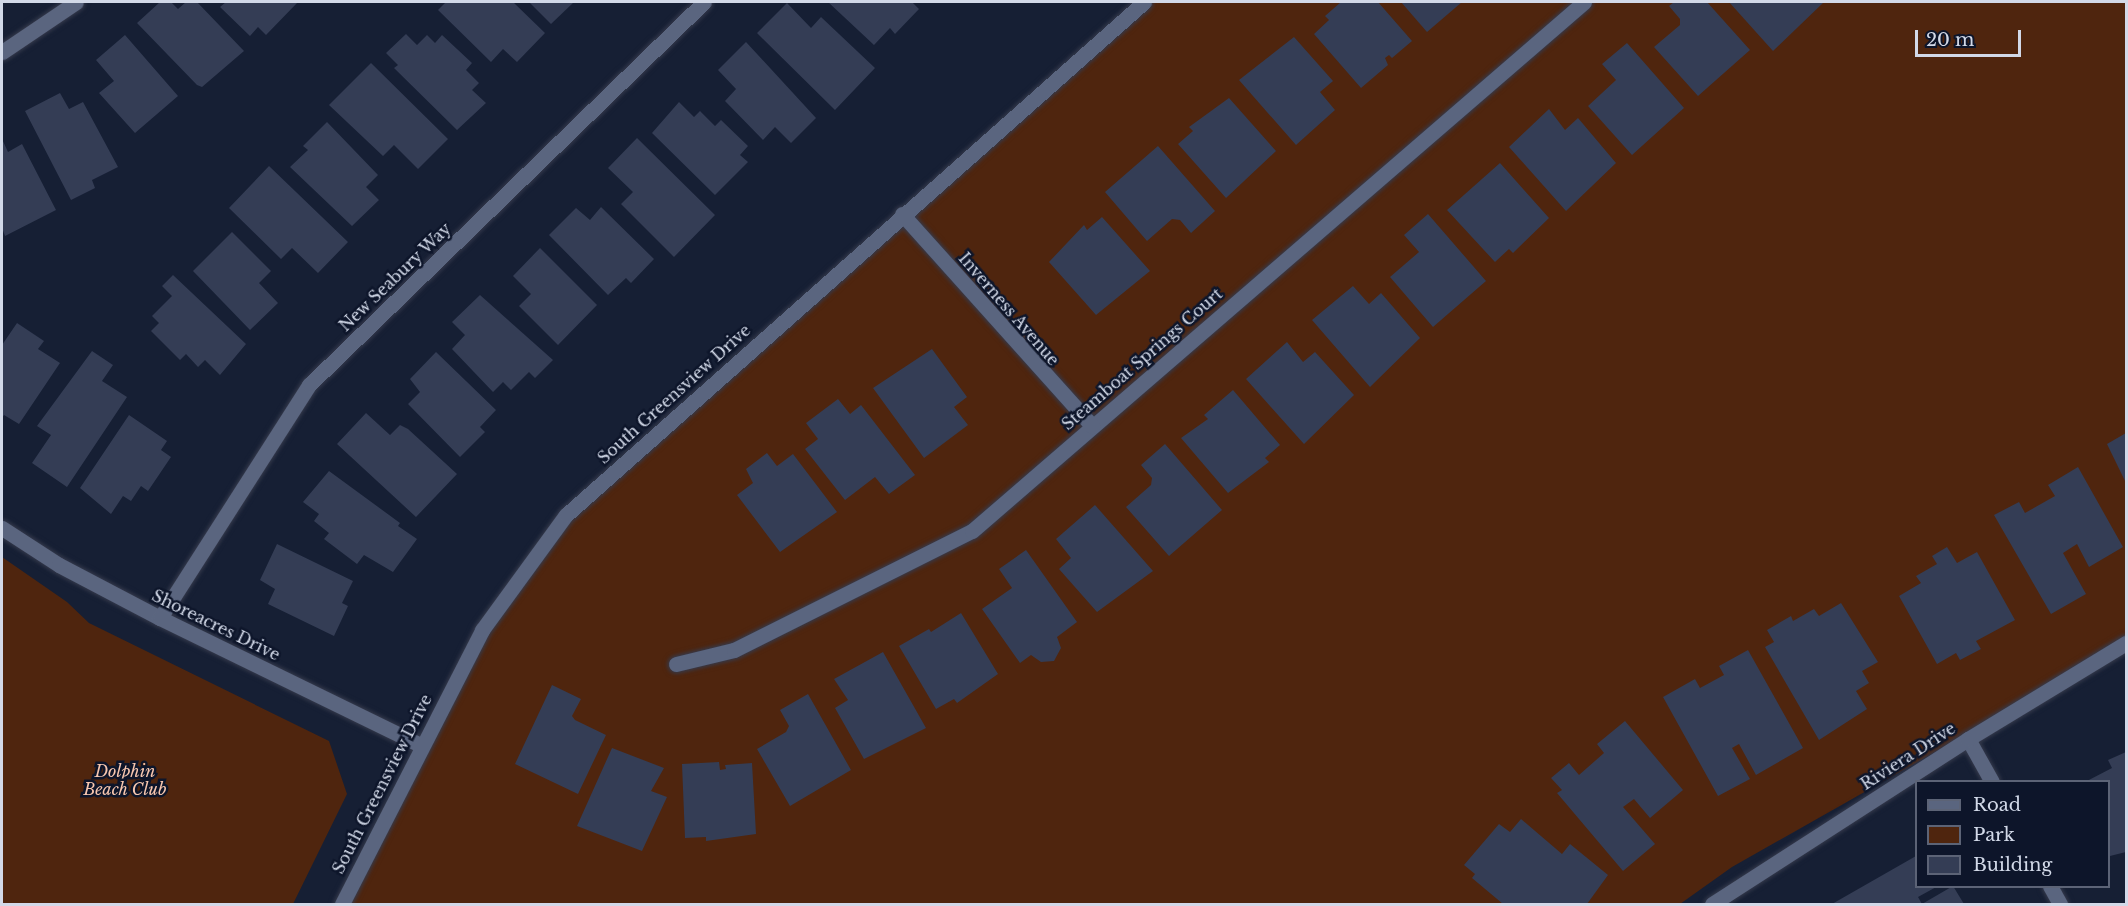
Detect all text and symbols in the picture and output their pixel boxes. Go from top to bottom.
scale bar [1918,18,2024,56]
text: 20 m [1926,29,1974,51]
street label: New Seabury Way [335,218,455,336]
street label: Inverness Avenue [955,248,1063,370]
street label: Steamboat Springs Court [1058,284,1226,434]
street label: South Greensview Drive [594,320,754,468]
street label: Shoreacres Drive [149,586,283,664]
street label: South Greensview Drive [328,691,436,877]
street label: Riviera Drive [1857,718,1959,794]
park label: Dolphin Beach Club [83,761,167,799]
legend [1915,780,2110,888]
text: Road [1973,794,2021,816]
text: Park [1973,824,2015,846]
text: Building [1973,854,2052,876]

